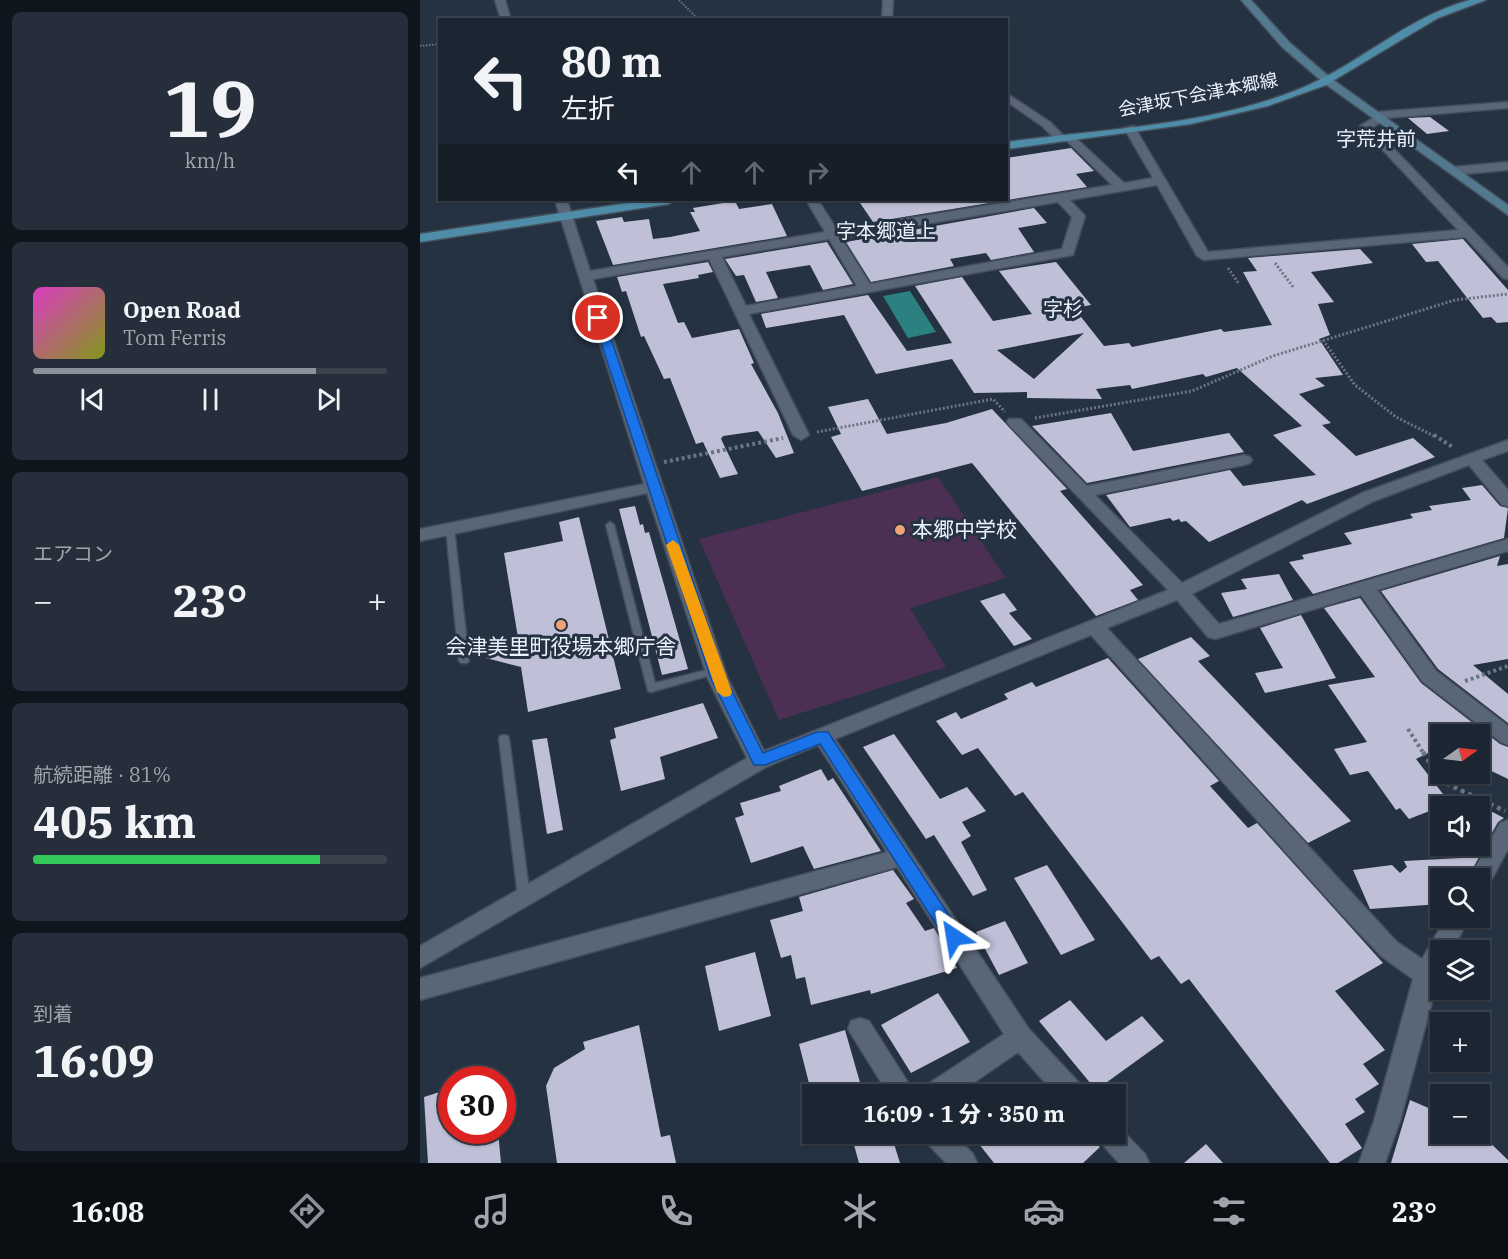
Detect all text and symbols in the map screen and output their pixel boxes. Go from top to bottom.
text: 80 m [561,34,662,89]
icon: left [462,42,540,120]
text: 19 [163,57,257,158]
street label: 会津坂下会津本郷線 [1116,68,1280,121]
text: 左折 [561,90,615,125]
district label: 字荒井前 [1336,125,1416,152]
text: km/h [185,147,235,174]
icon: left [612,156,645,189]
icon: ahead [675,156,708,189]
icon: ahead [738,156,771,189]
icon: right [801,156,834,189]
district label: 字本郷道上 [836,217,936,244]
pin [572,292,623,343]
text: Open Road [123,295,241,324]
district label: 字杉 [1043,295,1083,322]
icon: arrive [581,301,614,334]
text: Tom Ferris [123,324,226,351]
icon: previous [76,383,109,416]
icon: pause [194,383,227,416]
icon: next [312,383,345,416]
place label: 本郷中学校 [912,515,1017,543]
marker: 本郷中学校 [893,523,907,537]
text: エアコン [33,540,113,567]
text: 23° [172,571,248,629]
text: − [33,579,53,622]
text: + [367,579,387,622]
marker: 会津美里町役場本郷庁舎 [554,618,568,632]
place label: 会津美里町役場本郷庁舎 [446,632,677,660]
north arrow [1430,724,1490,784]
map controls [1430,724,1490,1144]
text: 航続距離 · 81% [33,761,171,788]
text: 405 km [33,792,196,850]
button: sound [1430,796,1490,856]
button: search [1430,868,1490,928]
position arrow [922,905,986,969]
button: layers [1430,940,1490,1000]
text: 到着 [33,1000,73,1027]
button: + [1430,1012,1490,1072]
text: 16:09 [33,1031,155,1089]
speed limit sign: 30 [438,1066,516,1144]
button: − [1430,1084,1490,1144]
text: 16:09 · 1 分 · 350 m [863,1099,1065,1128]
icon: directions [286,1190,328,1232]
icon: music [471,1190,513,1232]
icon: phone [655,1190,697,1232]
icon: climate [839,1190,881,1232]
icon: car [1023,1190,1065,1232]
icon: filters [1208,1190,1250,1232]
text: 16:08 [71,1194,144,1229]
text: 23° [1392,1194,1437,1229]

